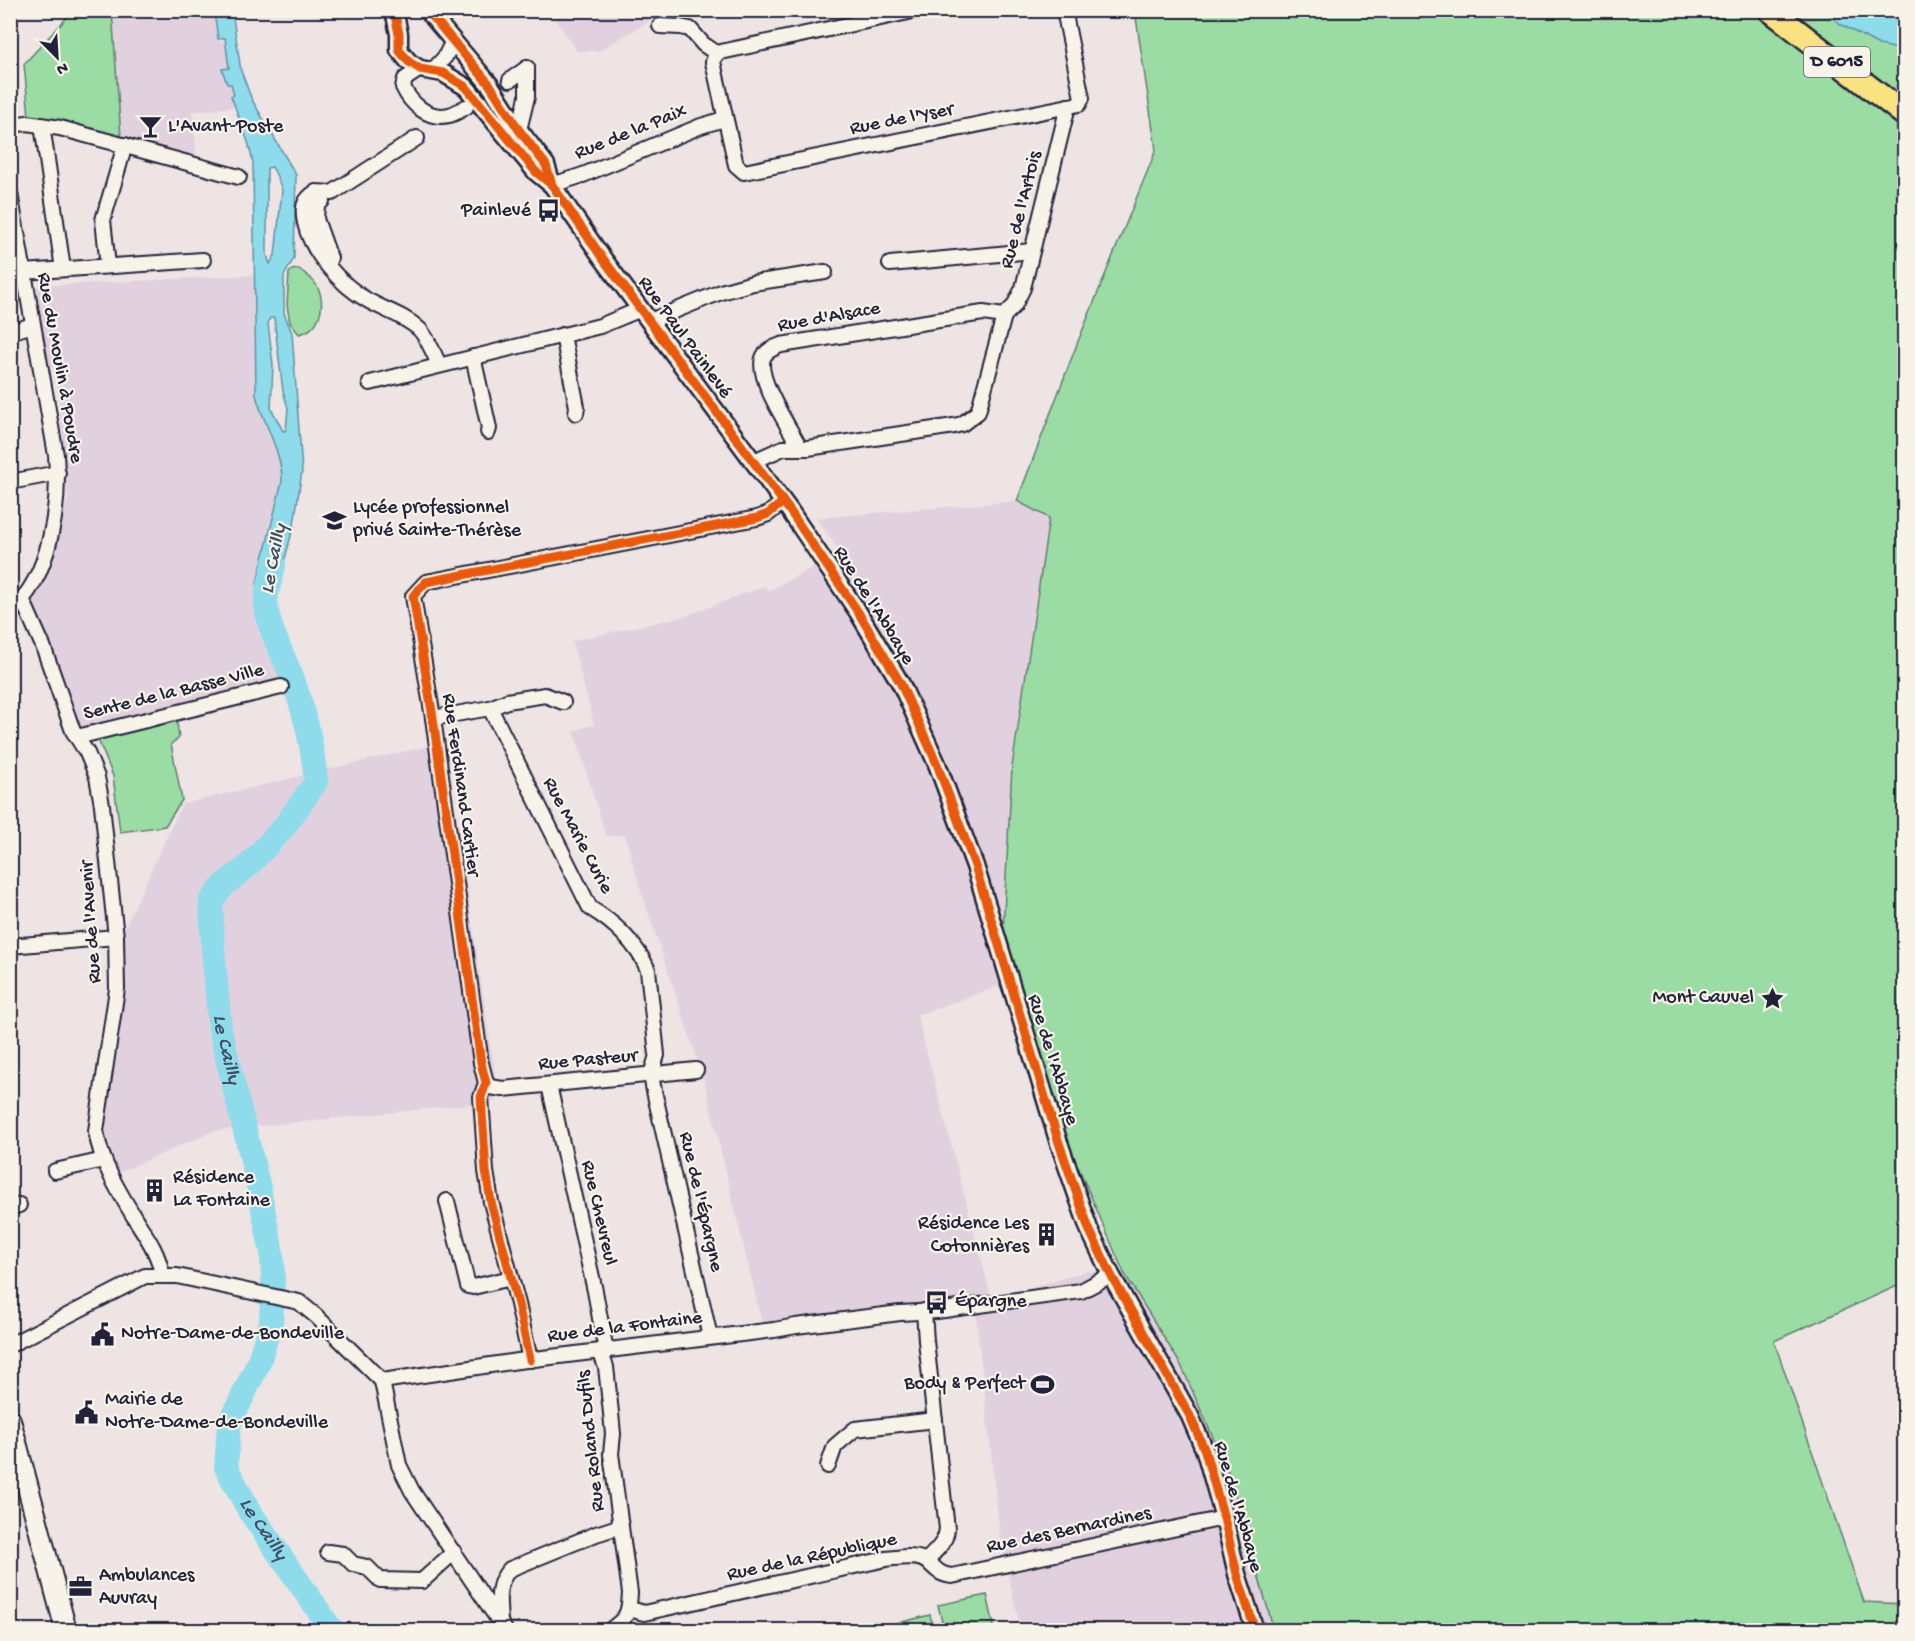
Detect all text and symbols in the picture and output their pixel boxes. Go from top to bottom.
north arrow [27,27,87,87]
road number: D 6015 [1804,47,1870,77]
text: N [53,57,70,79]
street label: Rue de l'Yser [848,98,958,141]
street label: Rue de la Paix [572,100,691,166]
bar icon: L'Avant-Poste [137,114,163,140]
place label: L'Avant-Poste [168,116,284,139]
street label: Rue de l'Artois [996,148,1048,271]
bus stop icon: Painlevé [536,198,562,224]
place label: Painlevé [460,200,532,223]
street label: Rue du Moulin à Poudre [31,271,87,466]
street label: Rue Paul Painlevé [632,272,736,404]
street label: Rue d'Alsace [776,298,883,338]
place label: Lycée professionnel privé Sainte-Thérèse [352,497,522,543]
school or university icon: Lycée professionnel privé Sainte-Thérèse [322,507,348,533]
water label: Le Cailly [256,520,294,596]
street label: Rue de l'Abbaye [827,543,919,670]
street label: Sente de la Basse Ville [81,659,267,727]
street label: Rue Ferdinand Cartier [436,692,484,880]
street label: Rue Marie Curie [537,774,618,899]
street label: Rue de l'Avenir [76,858,108,984]
place icon: Mont Cauvel [1759,985,1785,1011]
place label: Mont Cauvel [1652,987,1754,1010]
street label: Rue de l'Abbaye [1021,992,1083,1129]
water label: Le Cailly [206,1014,246,1089]
street label: Rue Pasteur [537,1045,640,1077]
street label: Rue de l'Épargne [673,1130,728,1275]
street label: Rue Chevreul [575,1158,621,1268]
place label: Résidence La Fontaine [173,1167,270,1213]
building icon: Résidence La Fontaine [142,1177,168,1203]
place label: Résidence Les Cotonnières [918,1213,1030,1259]
building icon: Résidence Les Cotonnières [1034,1222,1060,1248]
bus stop icon: Épargne [924,1289,950,1315]
place label: Épargne [955,1290,1027,1314]
street label: Rue de la Fontaine [546,1307,704,1349]
public building icon: Notre-Dame-de-Bondeville [90,1321,116,1347]
place label: Notre-Dame-de-Bondeville [121,1323,345,1346]
street label: Rue Roland Dufils [573,1369,611,1513]
sports icon: Body & Perfect [1030,1371,1056,1397]
place label: Body & Perfect [903,1373,1027,1396]
place label: Mairie de Notre-Dame-de-Bondeville [105,1389,329,1435]
public building icon: Mairie de Notre-Dame-de-Bondeville [74,1399,100,1425]
street label: Rue de l'Abbaye [1207,1439,1267,1576]
water label: Le Cailly [233,1494,294,1567]
street label: Rue des Bernardines [985,1502,1154,1560]
street label: Rue de la République [725,1529,900,1587]
place label: Ambulances Auvray [99,1565,195,1611]
office icon: Ambulances Auvray [68,1574,94,1600]

